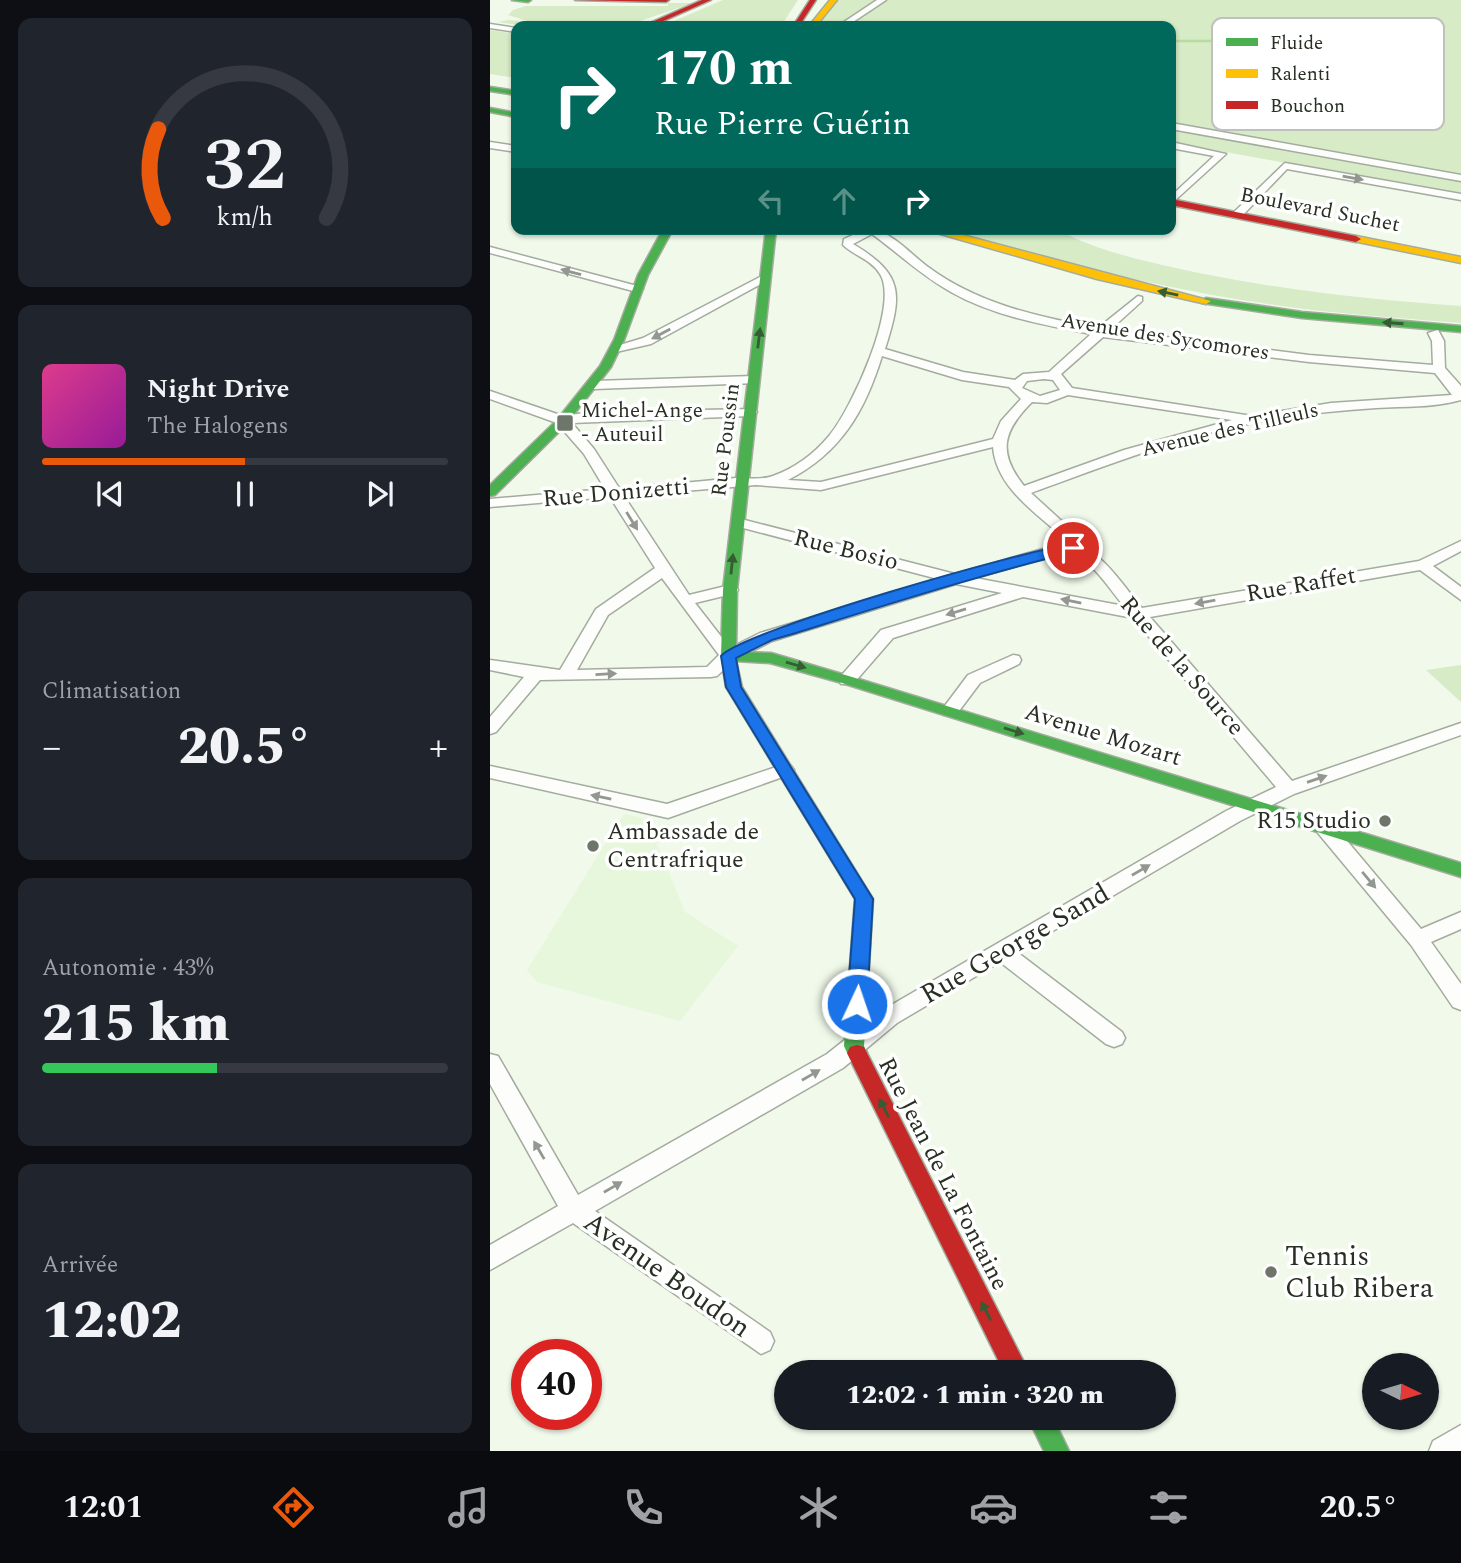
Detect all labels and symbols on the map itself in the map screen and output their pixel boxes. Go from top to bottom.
legend [1212,18,1444,130]
text: Fluide [1270,29,1323,58]
text: Ralenti [1270,60,1330,89]
text: Bouchon [1270,92,1345,121]
one-way arrow [1342,173,1364,184]
street label: Boulevard Suchet [1237,179,1403,241]
one-way arrow [560,266,582,277]
one-way arrow [1157,288,1179,299]
street label: Avenue des Sycomores [1058,305,1272,369]
one-way arrow [1382,317,1404,328]
one-way arrow [650,327,670,339]
one-way arrow [754,327,765,349]
street label: Rue Poussin [703,382,749,498]
street label: Avenue des Tilleuls [1138,394,1322,466]
place label: Michel-Ange - Auteuil [581,395,703,451]
marker: Michel-Ange - Auteuil [555,413,575,433]
street label: Rue Donizetti [541,469,691,517]
one-way arrow [625,512,639,530]
pin [1043,518,1103,578]
street label: Rue Bosio [790,520,902,580]
one-way arrow [727,553,738,575]
street label: Rue Raffet [1243,558,1359,612]
street label: Rue de la Source [1111,588,1253,744]
one-way arrow [1060,596,1082,607]
one-way arrow [1194,597,1216,608]
one-way arrow [945,607,966,618]
one-way arrow [785,661,806,671]
one-way arrow [595,668,617,679]
street label: Avenue Mozart [1020,694,1186,776]
one-way arrow [1003,726,1024,736]
one-way arrow [1306,773,1327,784]
one-way arrow [590,791,612,802]
place label: R15 Studio [1256,803,1371,839]
marker: R15 Studio [1377,813,1393,829]
place label: Ambassade de Centrafrique [607,814,759,878]
marker: Ambassade de Centrafrique [585,838,601,854]
one-way arrow [1132,863,1151,876]
street label: Rue George Sand [912,872,1118,1016]
one-way arrow [1361,872,1376,889]
position arrow [820,967,894,1041]
street label: Rue Jean de La Fontaine [869,1051,1017,1297]
one-way arrow [801,1069,820,1081]
one-way arrow [878,1098,889,1118]
one-way arrow [533,1140,545,1160]
one-way arrow [603,1181,622,1193]
street label: Avenue Boudon [574,1201,760,1349]
place label: Tennis Club Ribera [1285,1235,1434,1310]
marker: Tennis Club Ribera [1263,1264,1279,1280]
one-way arrow [981,1301,992,1321]
speed limit sign: 40 [511,1339,602,1430]
north arrow [1362,1353,1438,1430]

